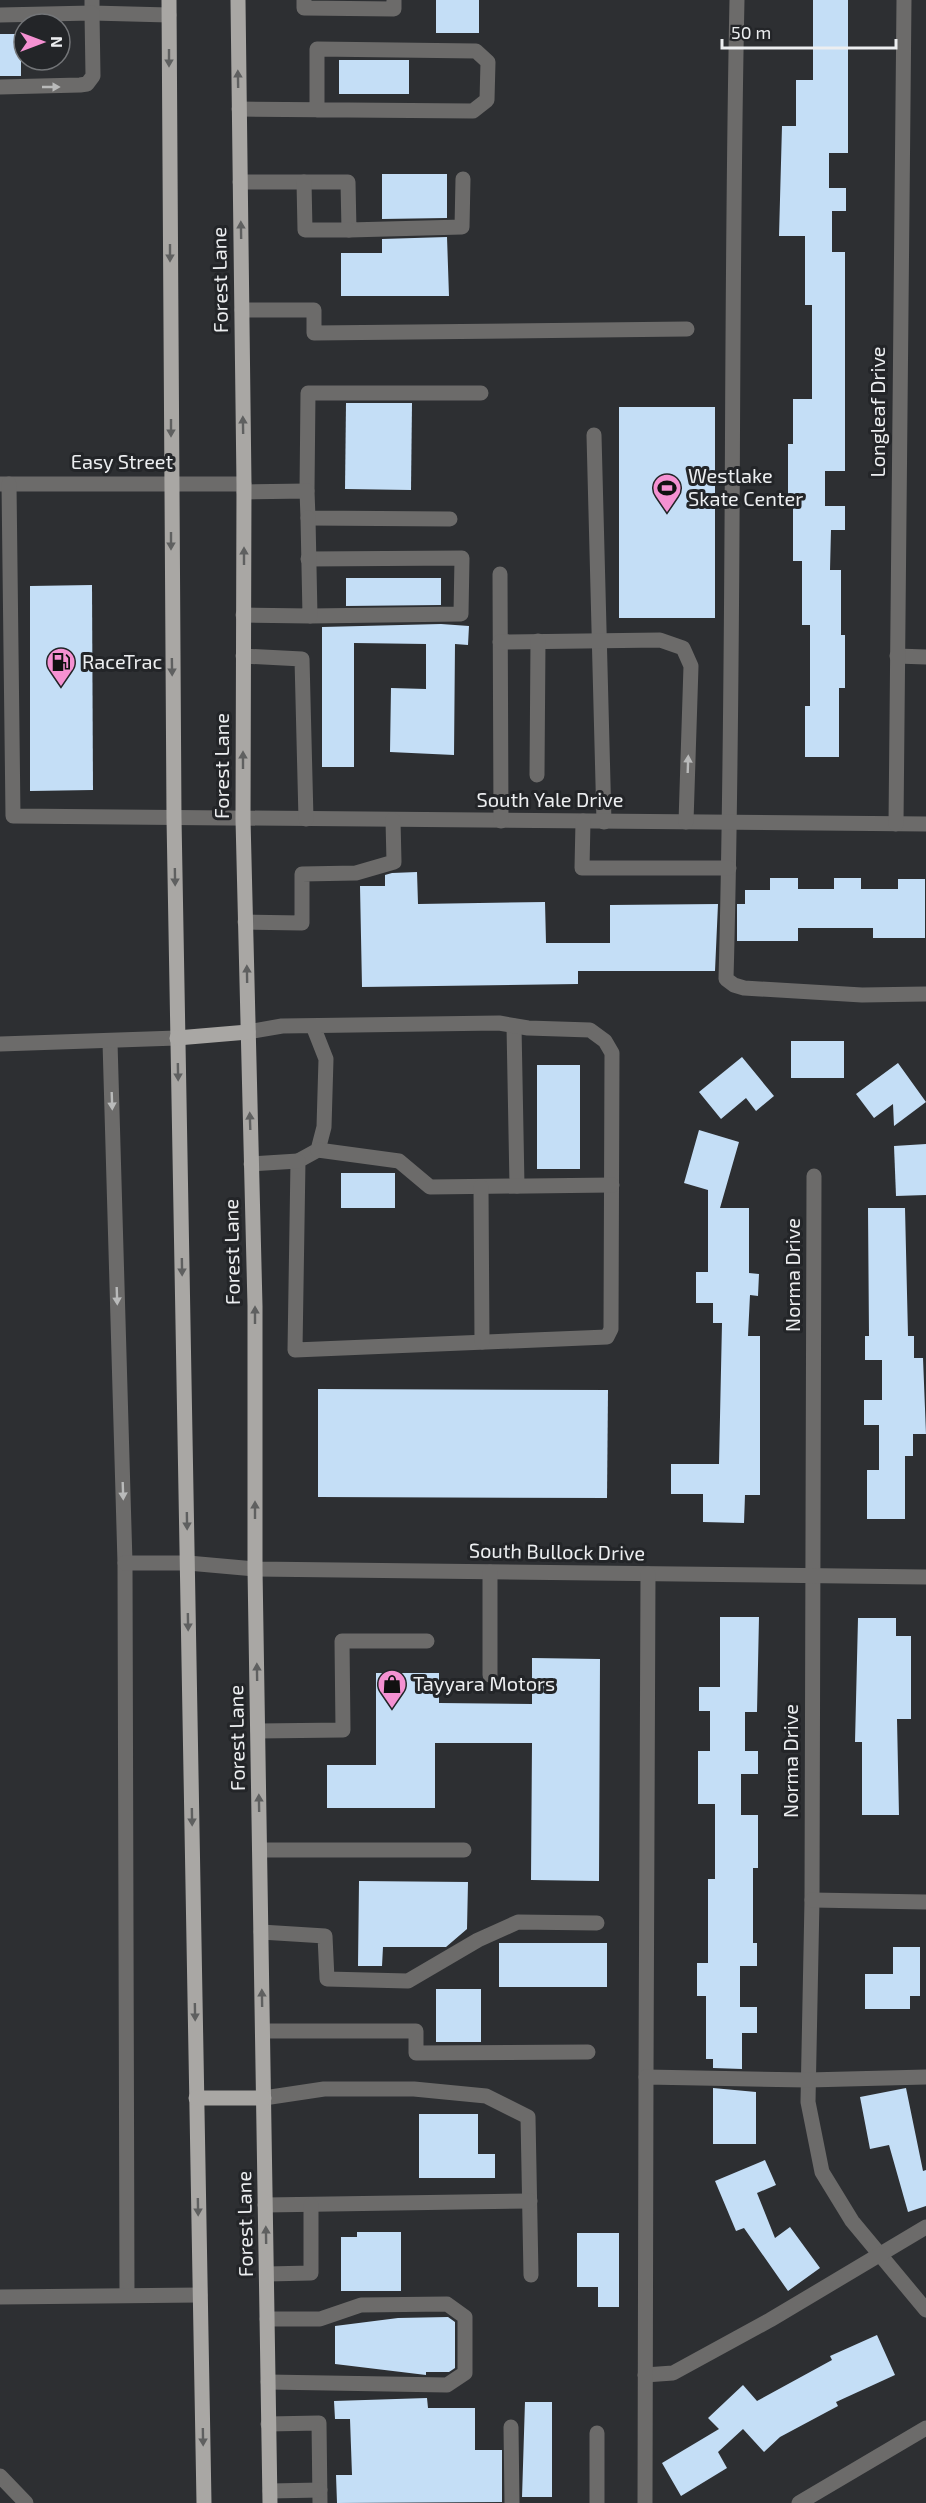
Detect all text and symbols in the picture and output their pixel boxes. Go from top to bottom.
north arrow [12,12,72,72]
scale bar [722,12,896,50]
text: 50 m [731,21,771,43]
text: N [48,36,67,48]
one-way arrow [165,49,174,68]
one-way arrow [233,69,243,88]
one-way arrow [41,82,60,92]
one-way arrow [236,221,246,240]
street label: Forest Lane [206,227,232,333]
one-way arrow [165,244,175,263]
street label: Longleaf Drive [865,346,889,478]
one-way arrow [238,416,248,435]
one-way arrow [166,419,176,438]
street label: Easy Street [71,449,174,473]
place label: Westlake Skate Center [688,463,803,510]
sports icon: Westlake Skate Center [651,472,683,514]
one-way arrow [166,532,176,551]
one-way arrow [239,547,249,566]
fuel station icon: RaceTrac [45,646,77,688]
place label: RaceTrac [82,649,162,673]
one-way arrow [167,658,177,677]
street label: Forest Lane [209,713,233,819]
one-way arrow [238,751,248,770]
one-way arrow [683,754,692,773]
street label: South Yale Drive [477,787,624,811]
one-way arrow [170,867,179,886]
one-way arrow [242,964,251,983]
one-way arrow [173,1062,183,1081]
one-way arrow [107,1091,117,1110]
one-way arrow [246,1111,255,1130]
street label: Forest Lane [218,1199,244,1305]
street label: Norma Drive [780,1218,804,1332]
one-way arrow [177,1257,186,1276]
one-way arrow [113,1286,122,1305]
one-way arrow [250,1306,260,1325]
one-way arrow [118,1481,128,1500]
one-way arrow [250,1501,260,1520]
one-way arrow [182,1512,192,1531]
street label: South Bullock Drive [469,1537,645,1565]
one-way arrow [184,1612,193,1631]
one-way arrow [252,1663,261,1682]
shop icon: Tayyara Motors [376,1668,408,1710]
place label: Tayyara Motors [413,1671,555,1695]
street label: Forest Lane [223,1685,249,1791]
street label: Norma Drive [778,1704,802,1818]
one-way arrow [254,1793,264,1812]
one-way arrow [187,1807,196,1826]
one-way arrow [257,1988,267,2007]
one-way arrow [190,2002,200,2021]
street label: Forest Lane [231,2171,257,2277]
one-way arrow [193,2197,203,2216]
one-way arrow [261,2225,271,2244]
one-way arrow [198,2427,207,2446]

